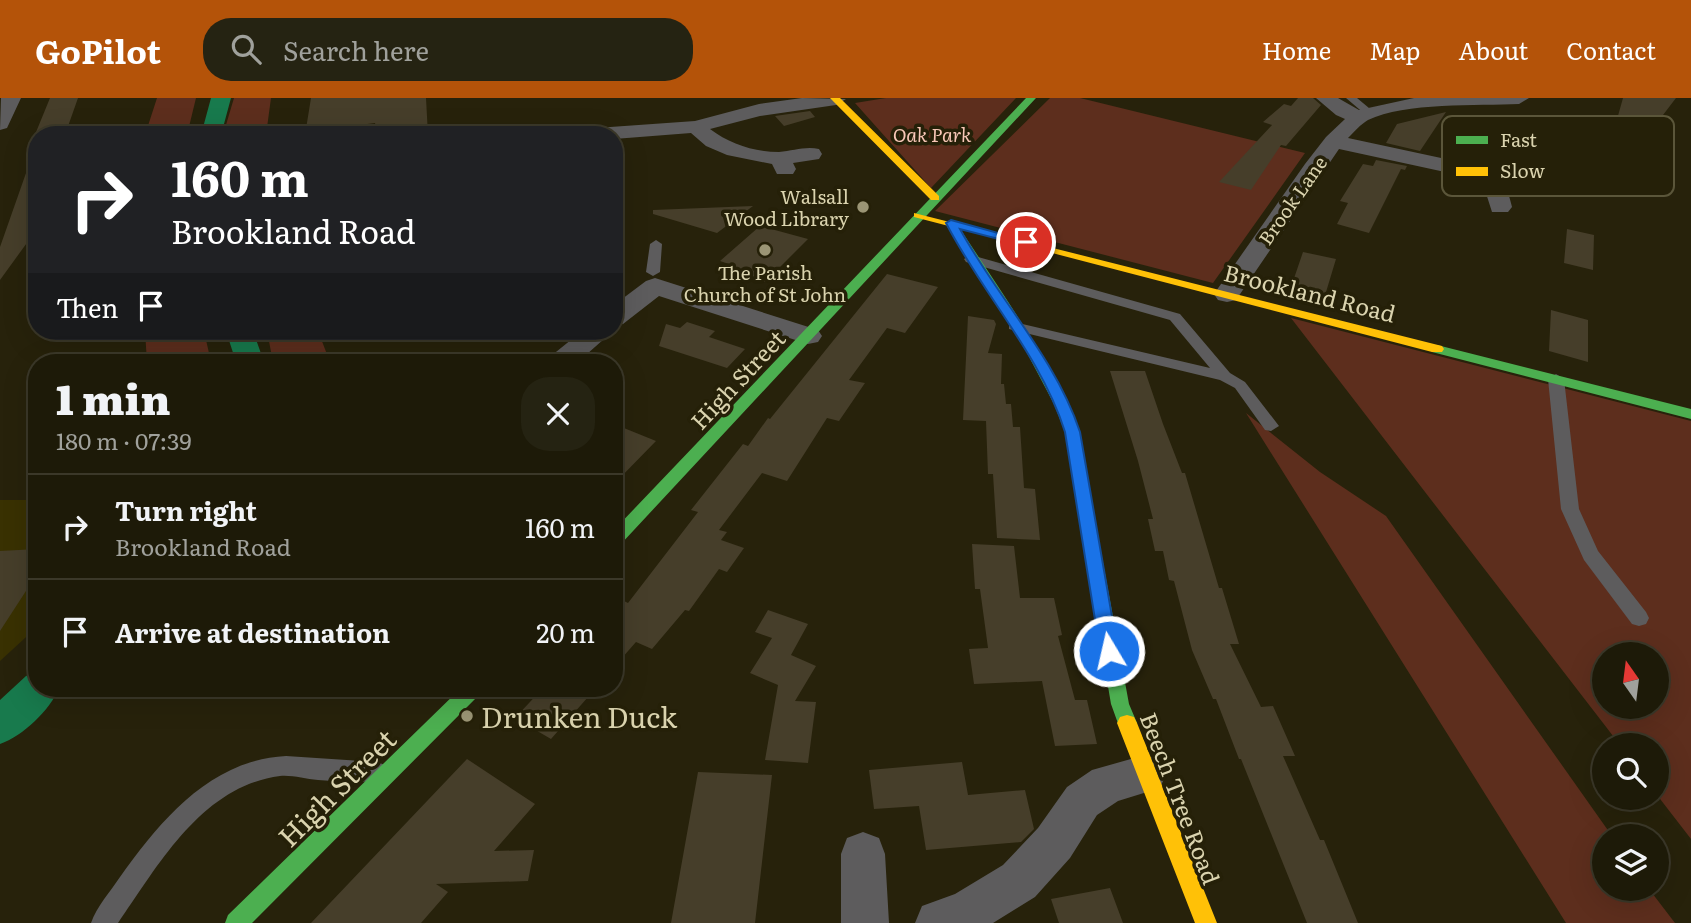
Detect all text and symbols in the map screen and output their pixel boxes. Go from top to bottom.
search box [203,18,693,81]
text: GoPilot [35,25,161,74]
icon: search [227,30,265,68]
text: Search here [283,30,429,69]
text: Home [1262,32,1331,67]
text: Map [1369,32,1420,67]
text: About [1458,32,1528,67]
text: Contact [1566,32,1656,67]
legend [1442,116,1674,196]
park label: Oak Park [893,120,972,148]
text: Fast [1500,125,1537,153]
text: 160 m [171,139,309,212]
street label: Brook Lane [1251,150,1333,250]
icon: right [56,154,147,245]
text: Slow [1500,156,1545,184]
place label: Walsall Wood Library [724,182,849,232]
marker: Walsall Wood Library [855,199,871,215]
text: Brookland Road [171,206,416,254]
pin [996,212,1056,272]
icon: arrive [1007,223,1045,261]
marker: The Parish Church of St John [757,242,773,258]
street label: Brookland Road [1221,254,1399,330]
place label: The Parish Church of St John [684,258,846,308]
text: Then [56,287,118,326]
icon: arrive [132,287,170,325]
street label: High Street [682,321,793,436]
text: 1 min [56,366,171,428]
button: close [521,377,595,451]
text: 180 m · 07:39 [56,423,192,457]
text: Turn right [115,490,257,529]
text: 160 m [525,507,595,546]
icon: right [56,508,94,546]
text: Brookland Road [115,529,291,563]
text: Arrive at destination [115,612,390,651]
text: 20 m [536,612,595,651]
icon: arrive [56,613,94,651]
position arrow [1072,614,1146,688]
north arrow [1592,642,1670,719]
map controls [1592,642,1669,901]
place label: Drunken Duck [481,695,678,737]
street label: Beech Tree Road [1133,707,1229,889]
marker: Drunken Duck [459,708,475,724]
street label: High Street [267,718,405,856]
button: search [1592,733,1669,810]
button: layers [1592,824,1669,901]

